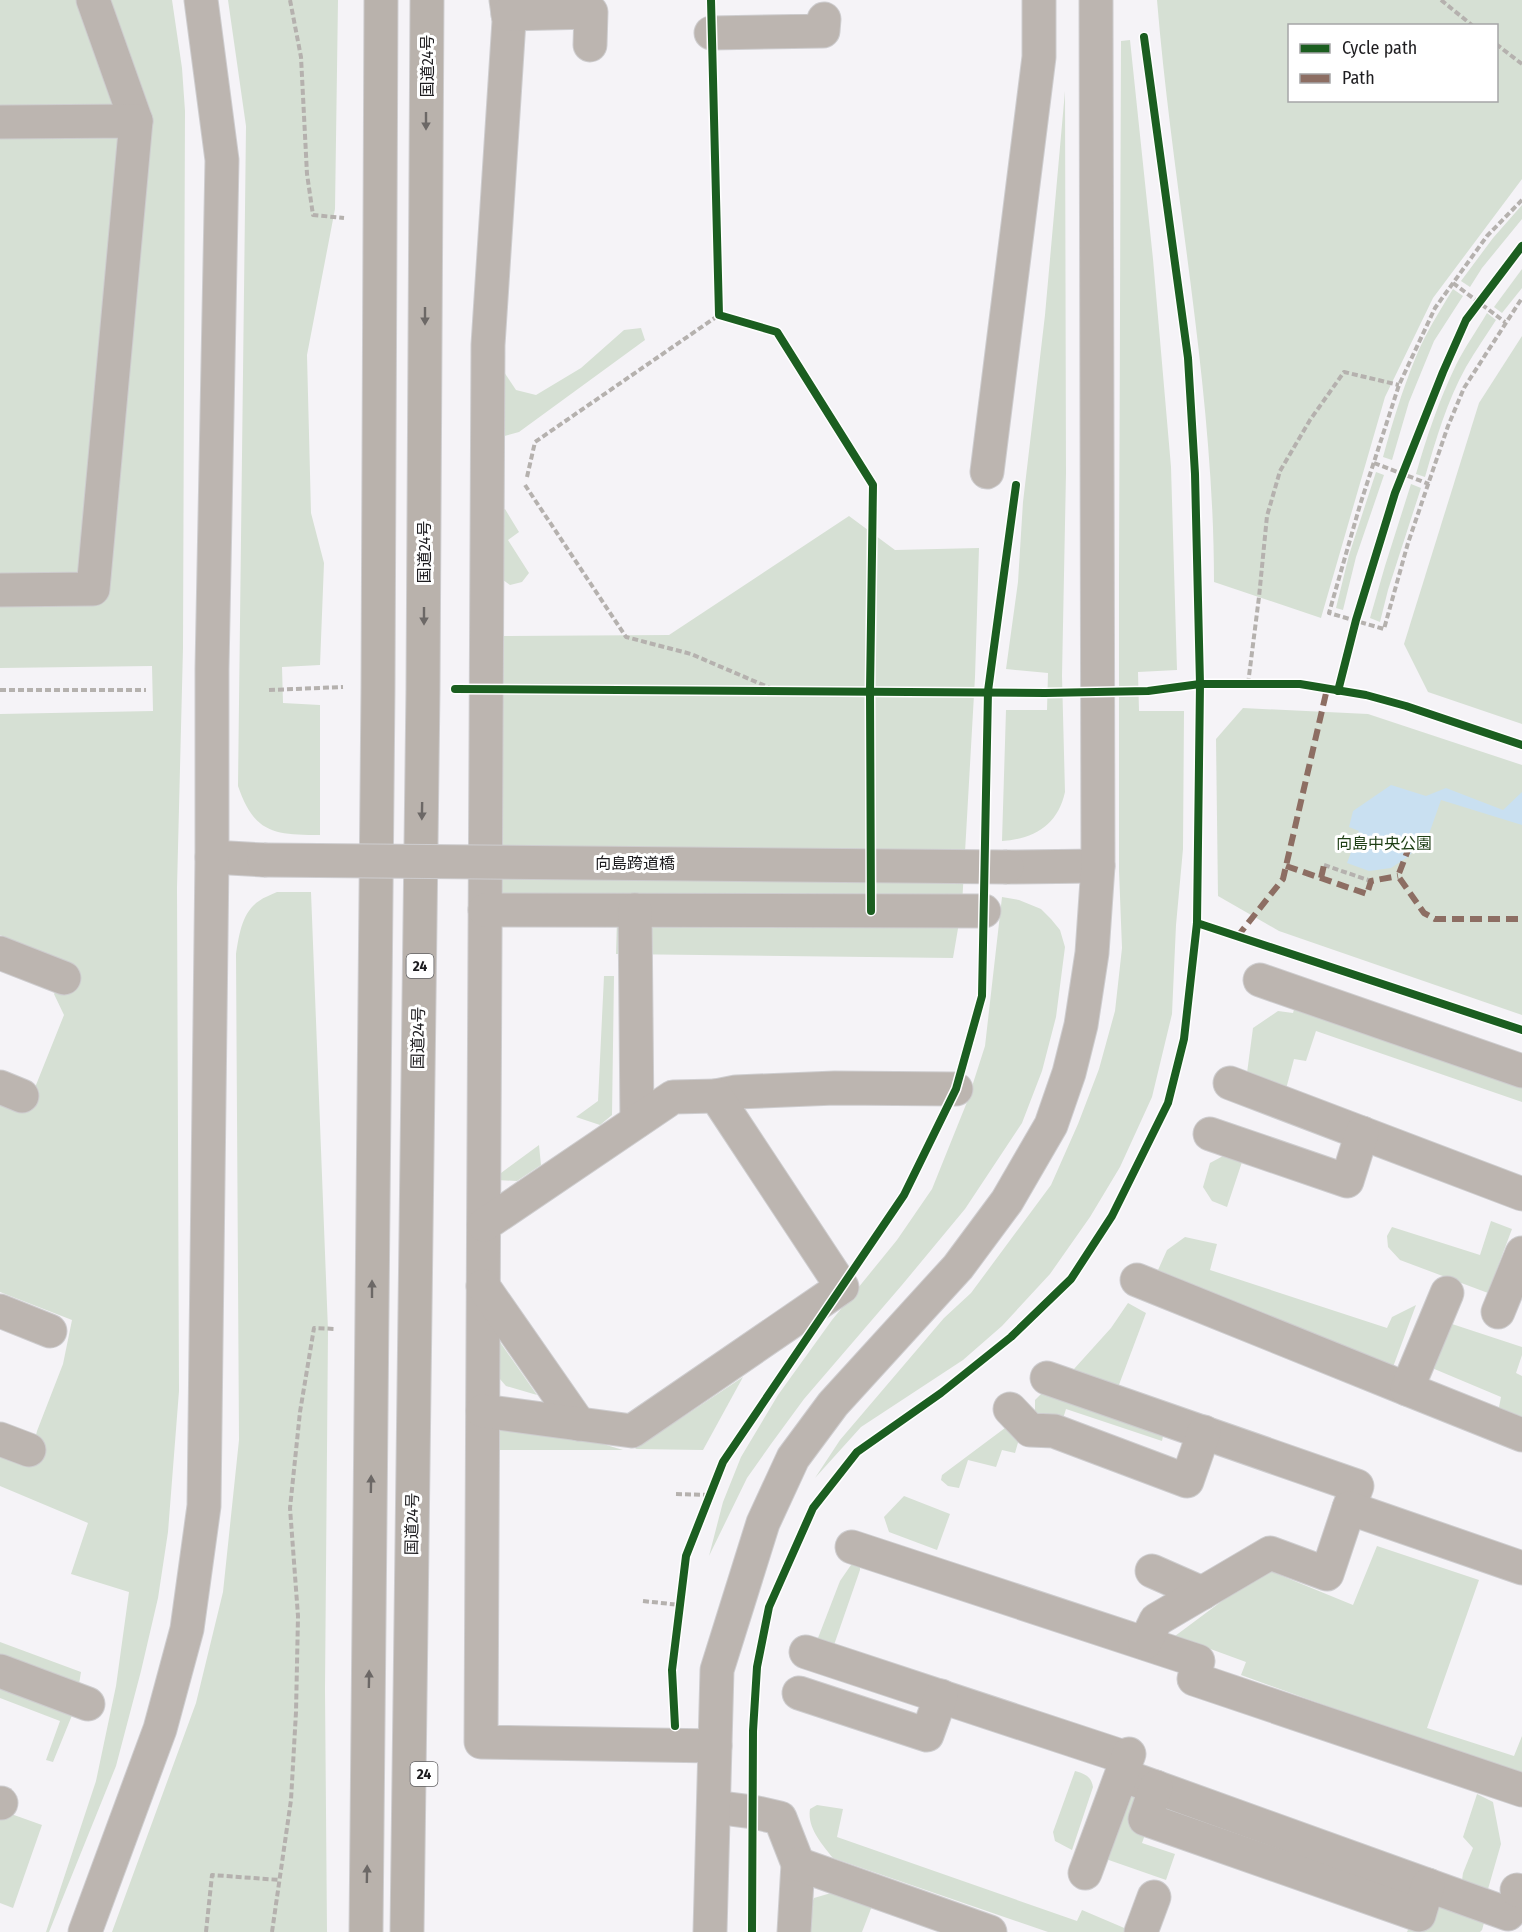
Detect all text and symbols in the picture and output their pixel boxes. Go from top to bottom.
legend [1288,24,1498,102]
street label: 国道24号 [418,35,437,97]
text: Cycle path [1342,37,1417,59]
text: Path [1342,67,1375,89]
one-way arrow [421,112,431,131]
one-way arrow [420,307,430,326]
street label: 国道24号 [415,521,434,583]
one-way arrow [419,607,429,626]
one-way arrow [417,802,427,821]
park label: 向島中央公園 [1336,834,1432,853]
street label: 向島跨道橋 [595,854,675,873]
road number: 24 [406,954,434,978]
street label: 国道24号 [408,1007,428,1069]
one-way arrow [367,1279,377,1298]
one-way arrow [366,1474,375,1493]
street label: 国道24号 [402,1493,422,1555]
one-way arrow [364,1669,374,1688]
road number: 24 [410,1762,438,1786]
one-way arrow [362,1864,372,1883]

